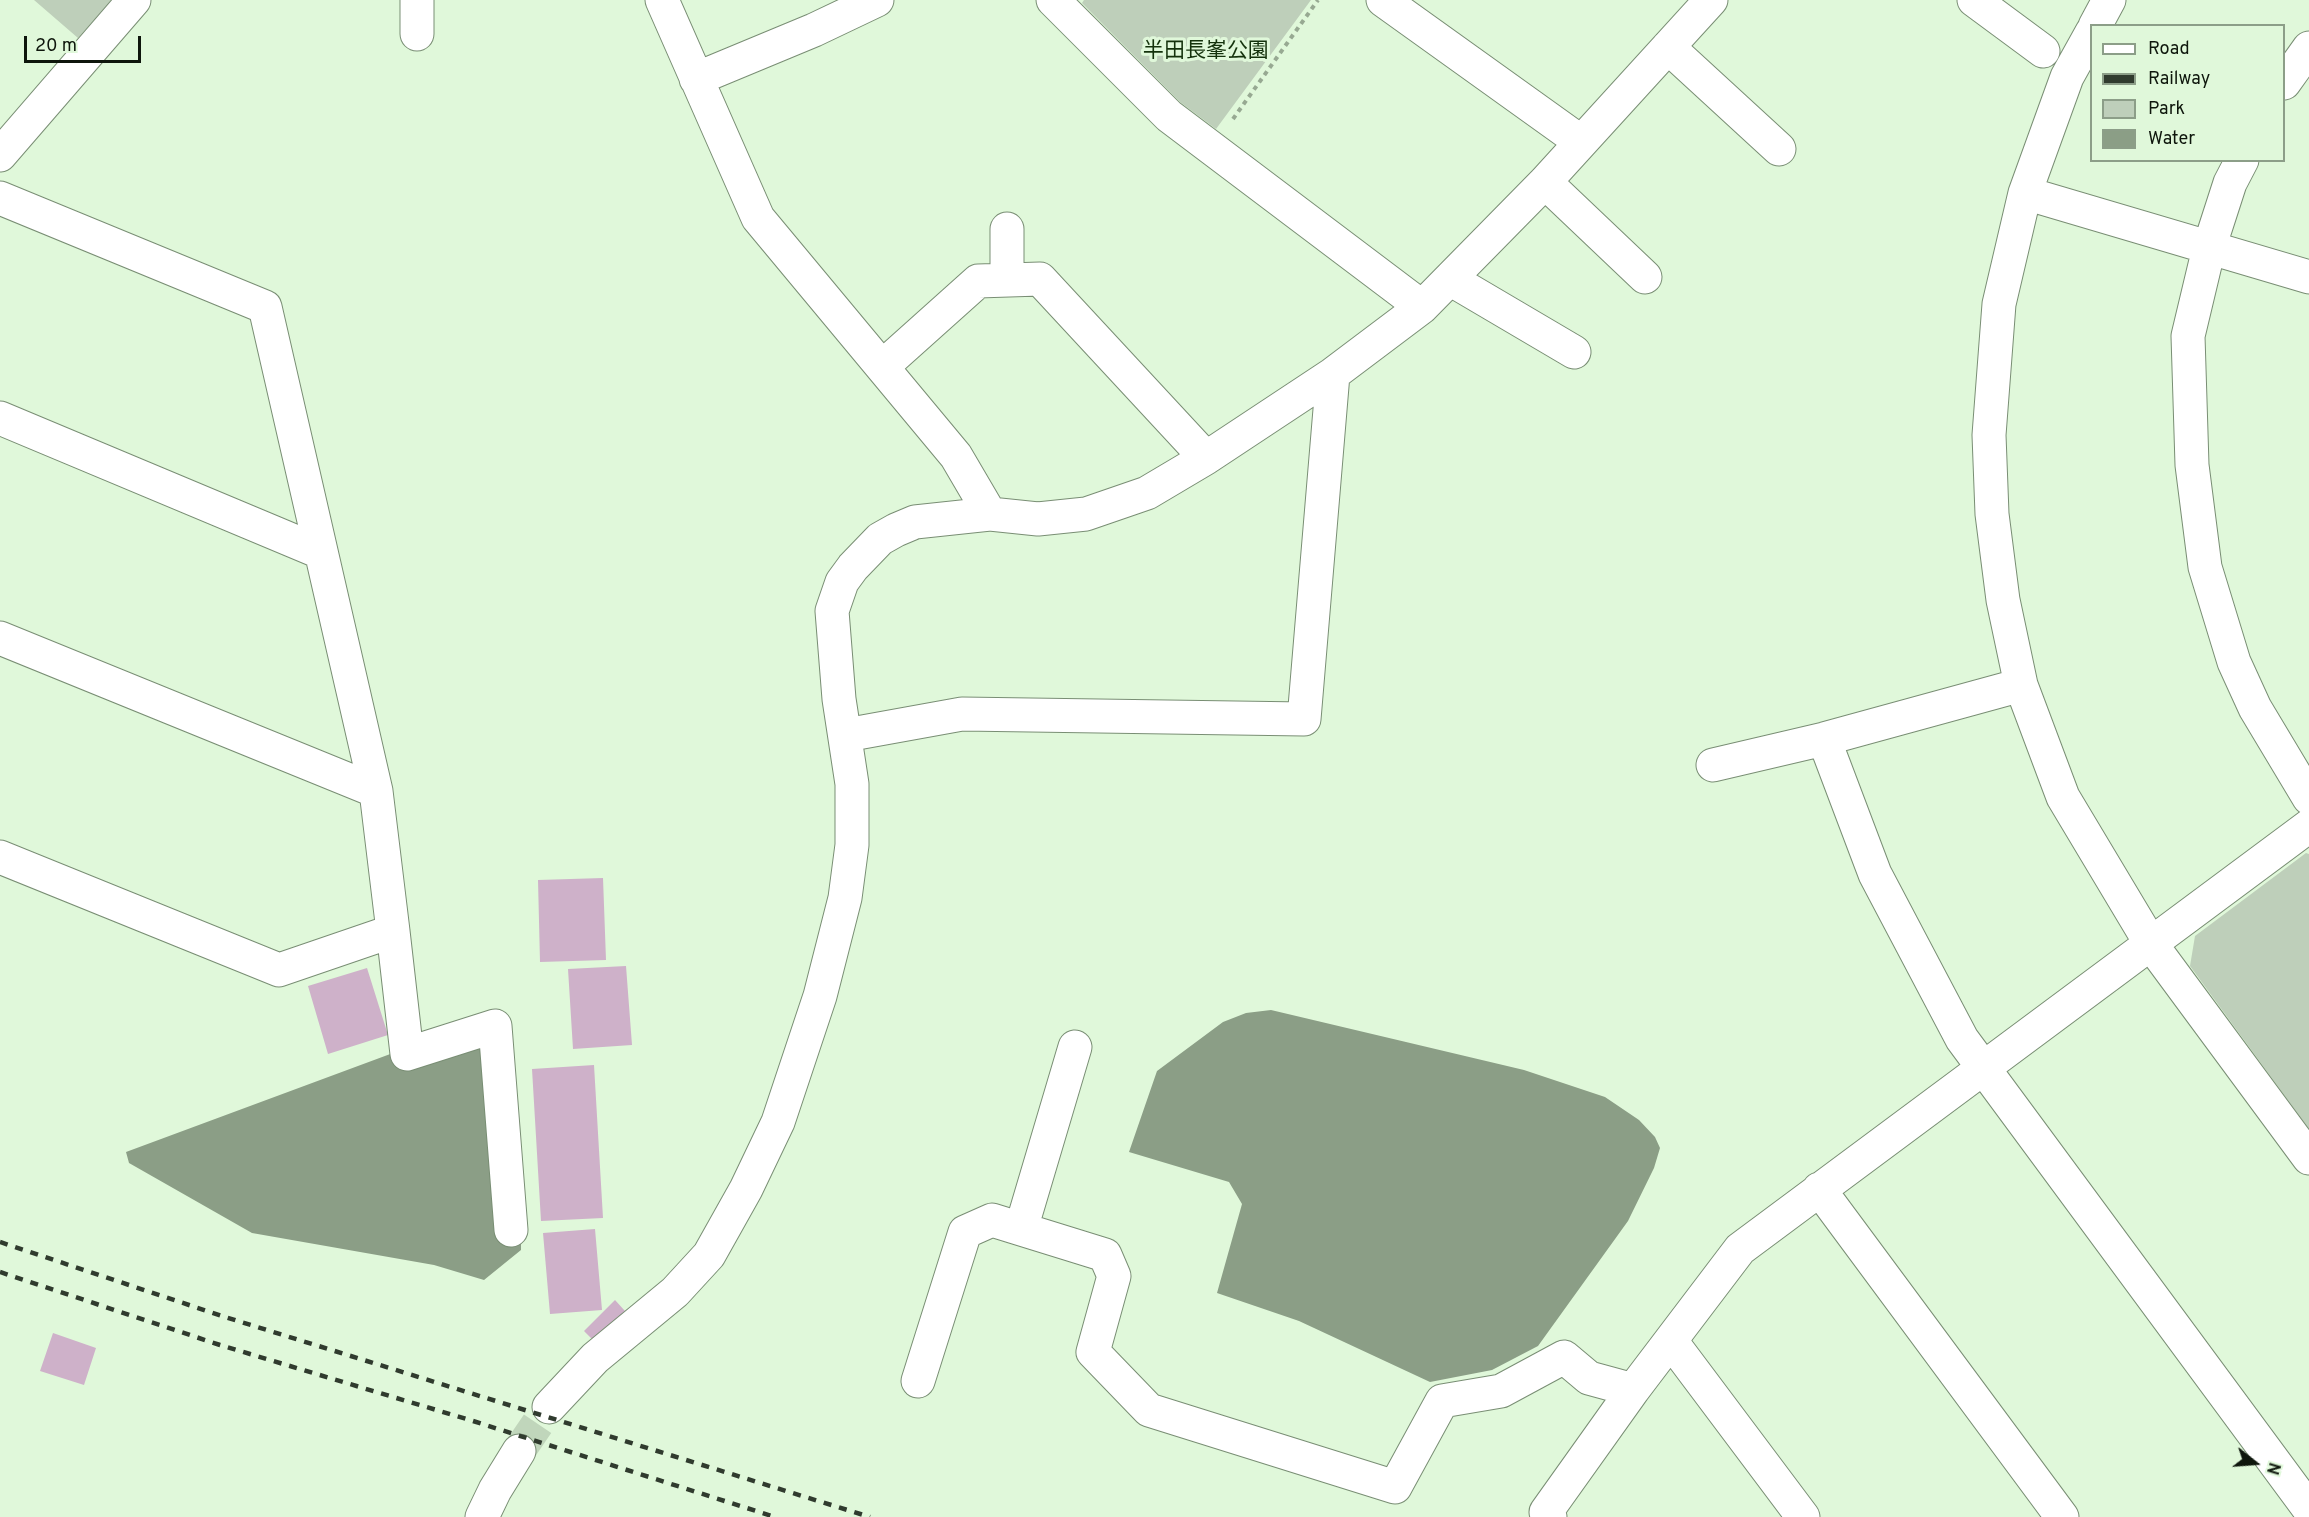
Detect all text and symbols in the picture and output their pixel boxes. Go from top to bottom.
scale bar [27,24,144,62]
legend [2090,24,2285,162]
text: 20 m [35,35,77,58]
text: Road [2148,38,2190,61]
park label: 半田長峯公園 [1143,40,1269,66]
text: Railway [2148,68,2210,91]
text: Park [2148,98,2185,121]
text: Water [2148,128,2195,151]
north arrow [2225,1433,2285,1493]
text: N [2261,1460,2283,1477]

